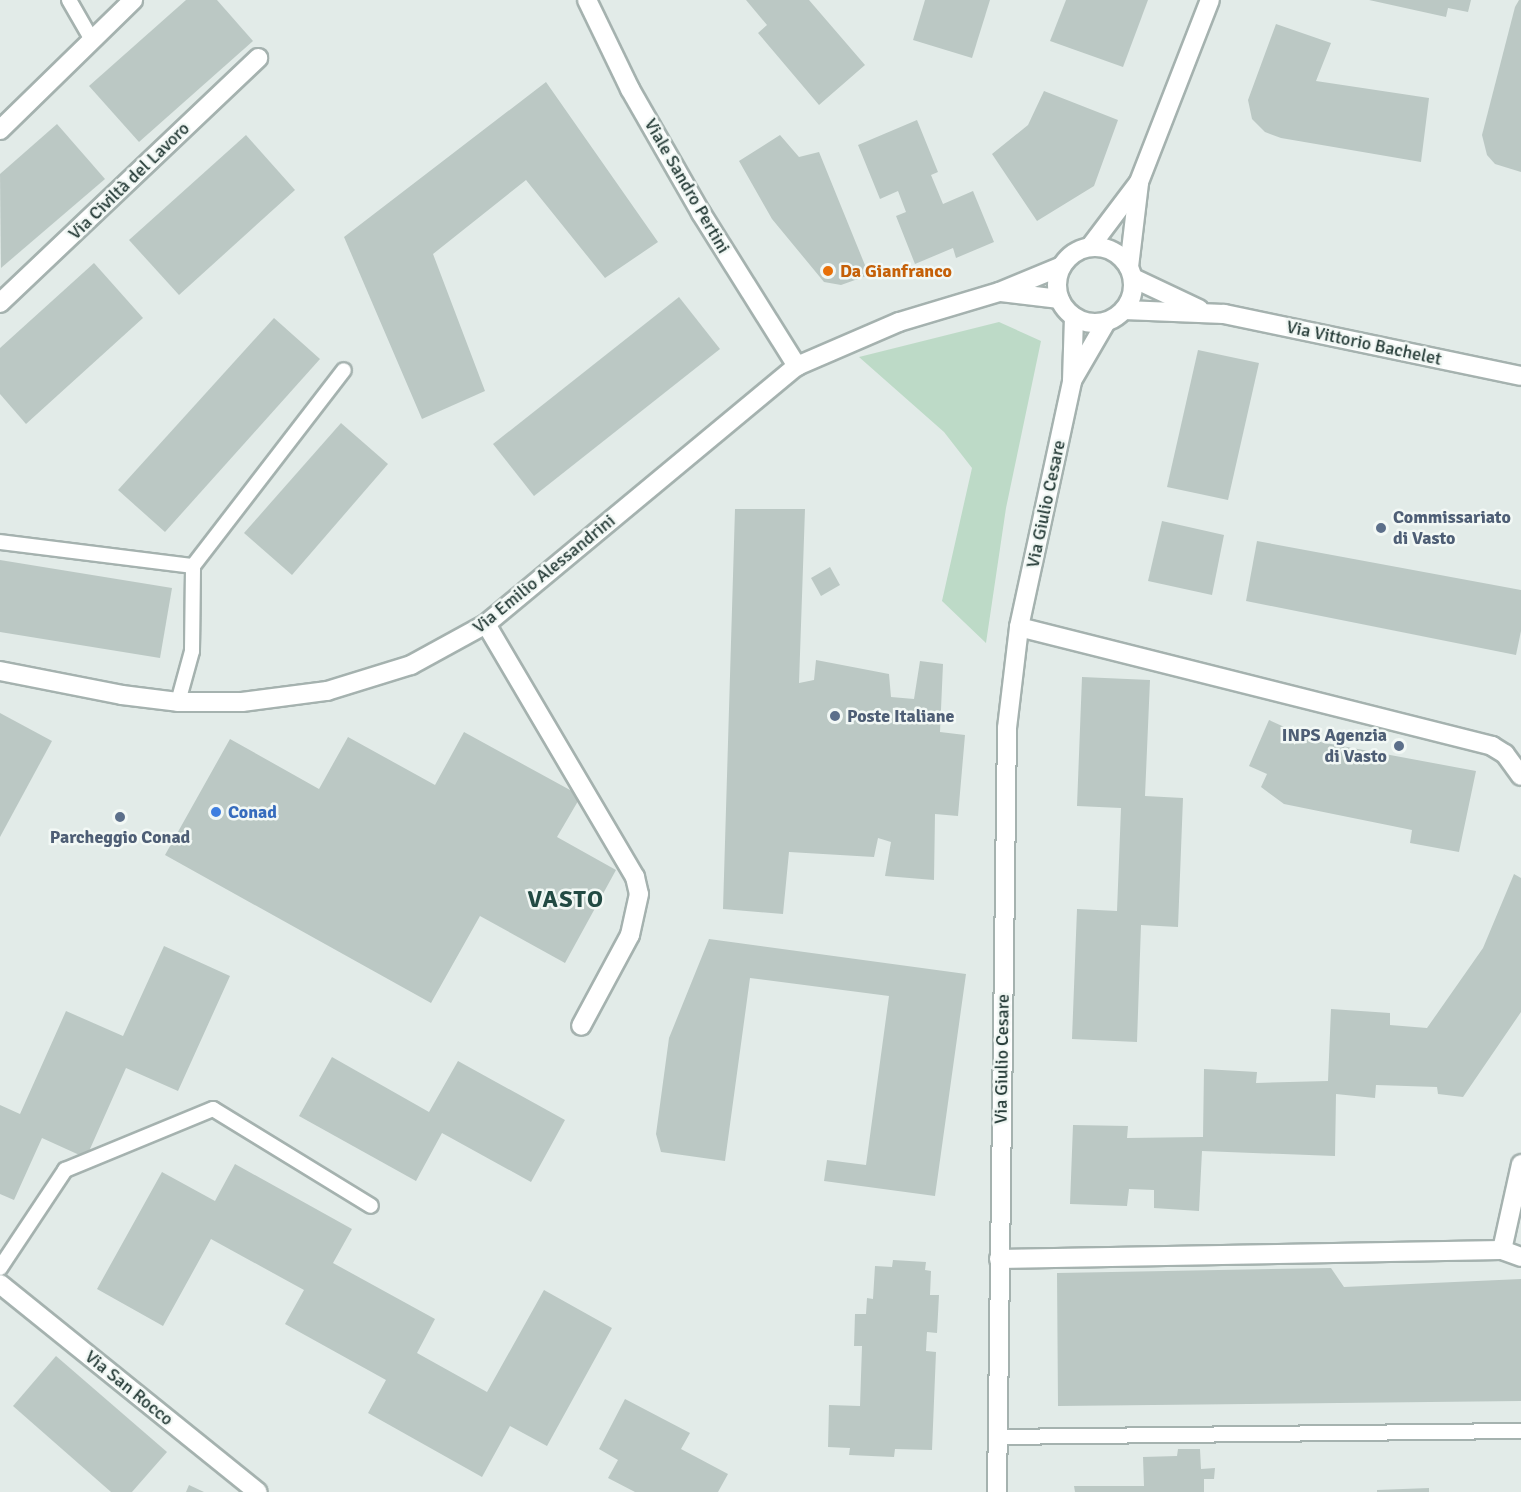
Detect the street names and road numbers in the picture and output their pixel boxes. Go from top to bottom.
street label: Viale Sandro Pertini [640,115,734,257]
street label: Via Civiltà del Lavoro [64,118,194,244]
street label: Via Vittorio Bachelet [1284,316,1444,370]
street label: Via Giulio Cesare [1022,438,1070,570]
street label: Via Emilio Alessandrini [469,510,619,638]
street label: Via Giulio Cesare [990,994,1014,1124]
street label: Via San Rocco [81,1346,177,1430]

